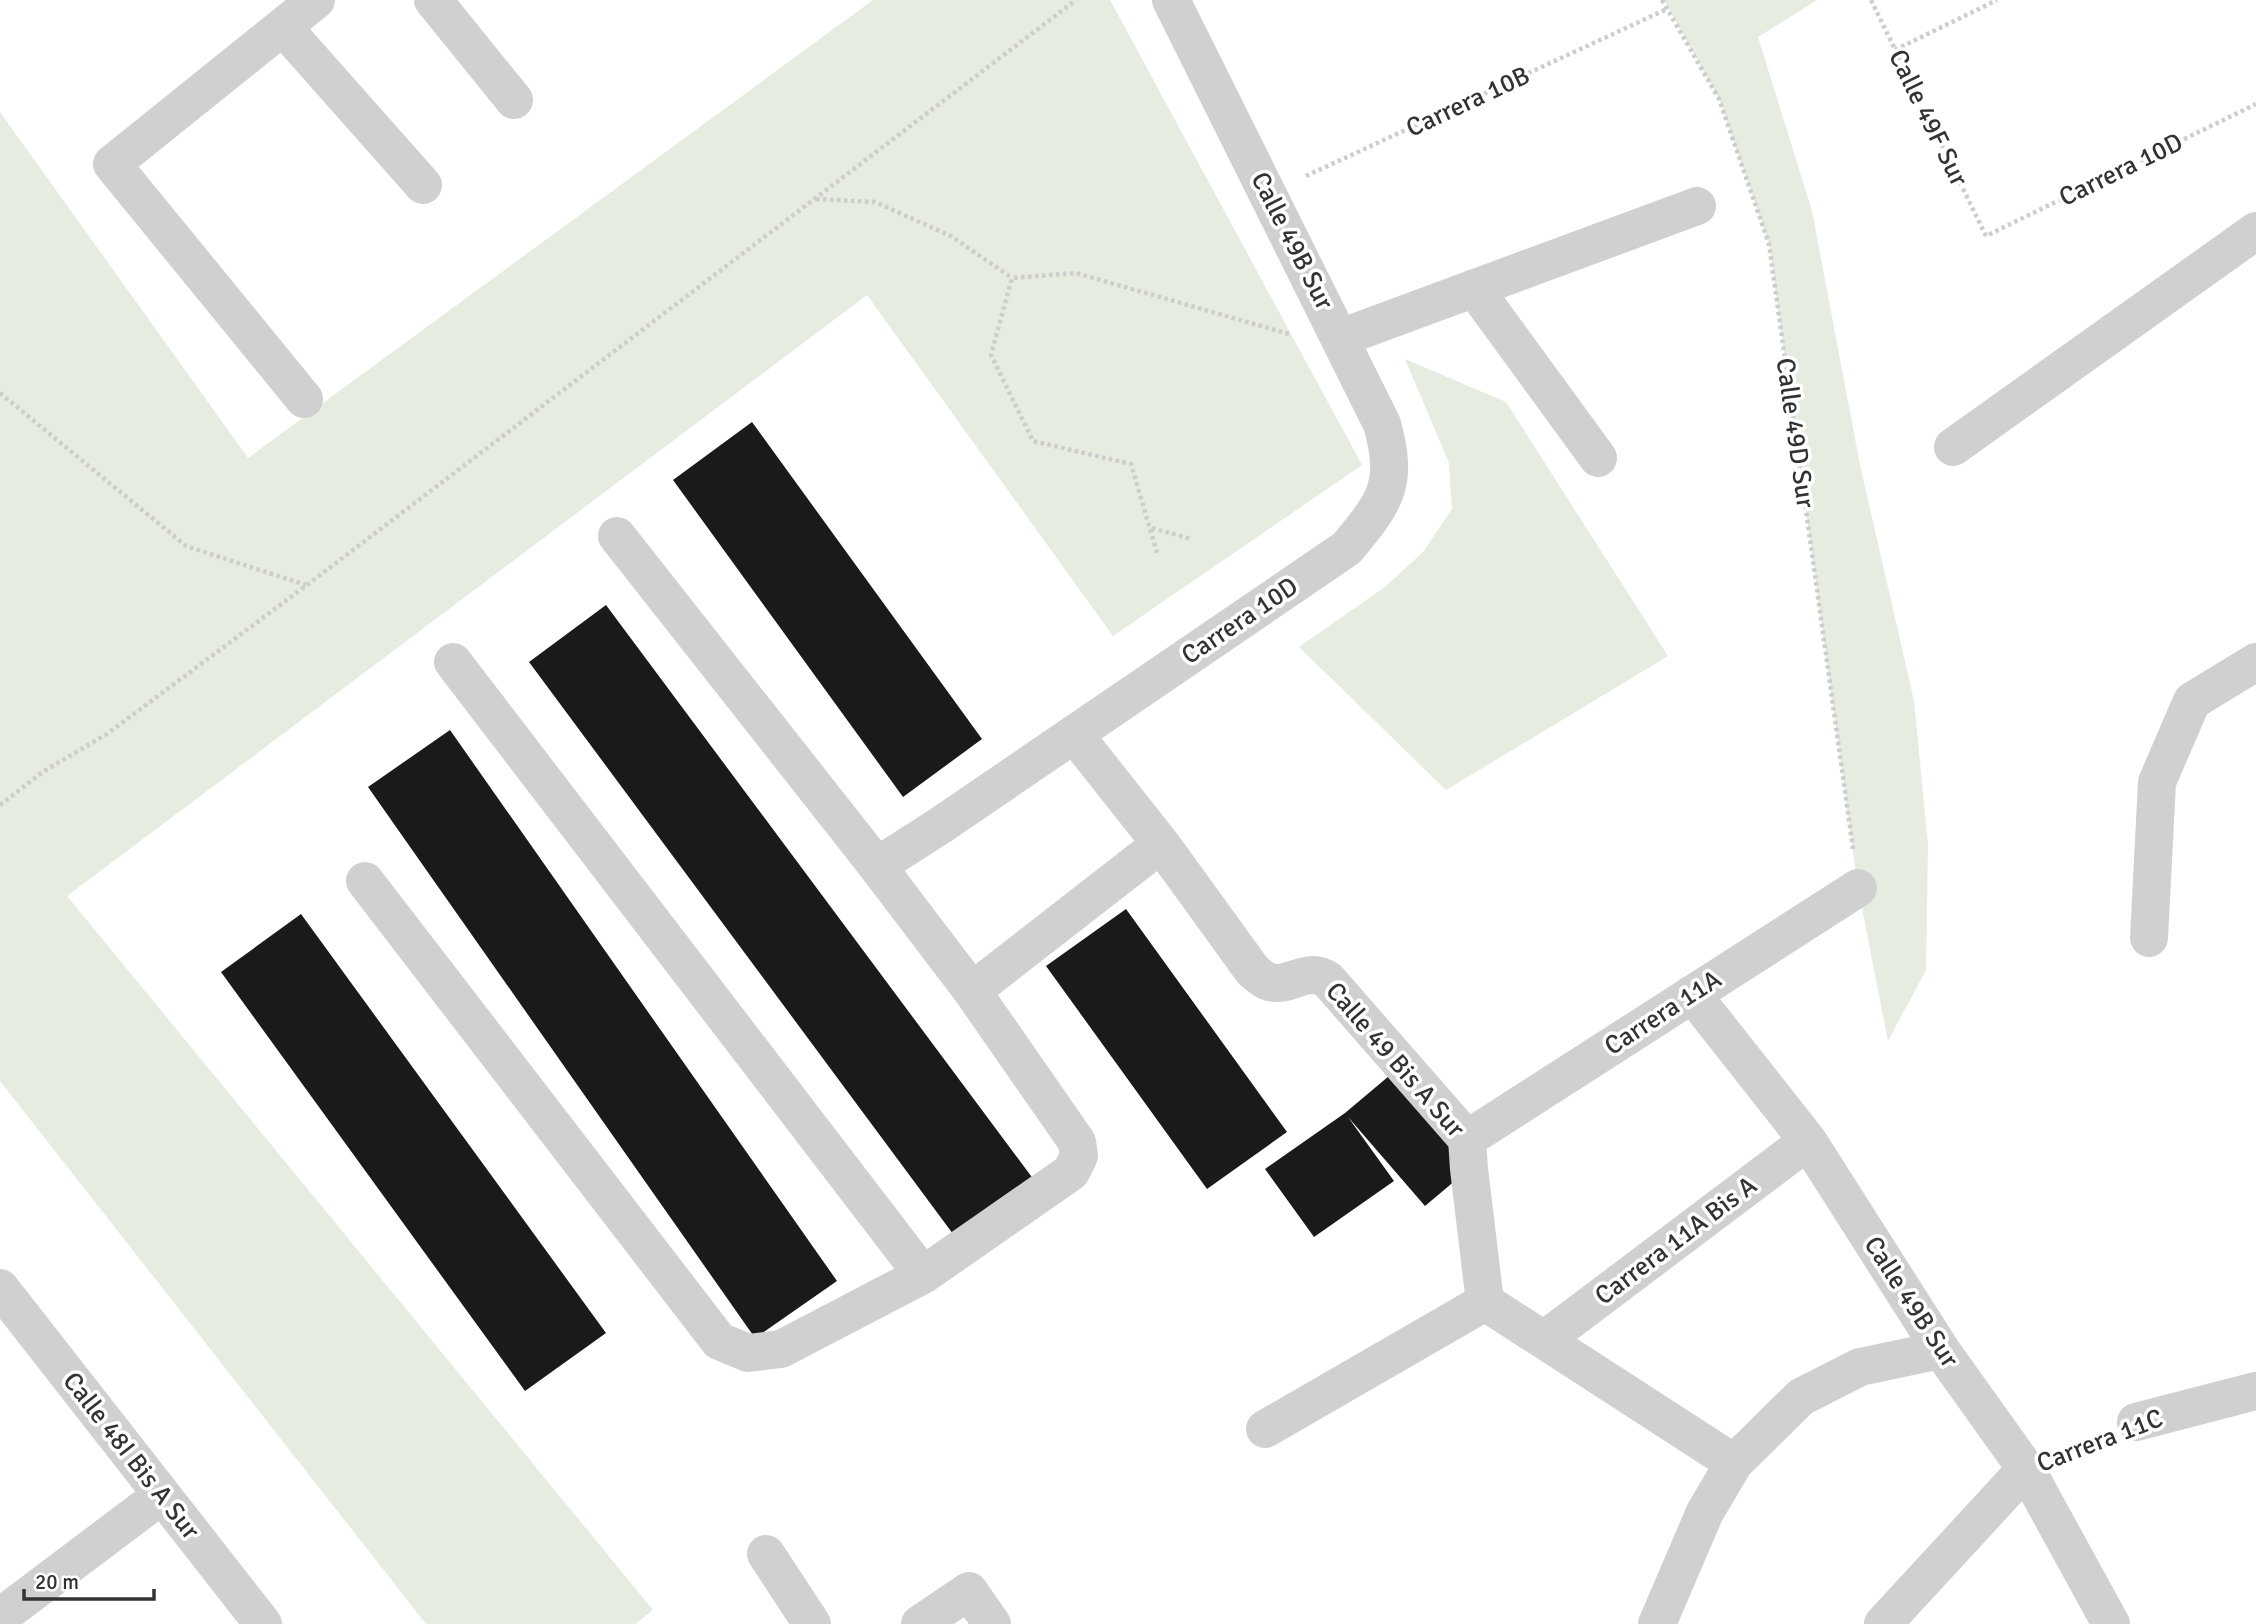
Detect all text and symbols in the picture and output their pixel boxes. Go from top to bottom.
street label: Calle 49F Sur [1881,45,1975,192]
street label: Carrera 10B [1401,60,1535,144]
street label: Carrera 10D [2054,126,2188,214]
street label: Calle 49B Sur [1244,167,1340,315]
street label: Calle 49D Sur [1769,356,1821,510]
street label: Carrera 10D [1176,570,1304,672]
street label: Carrera 11A [1599,963,1727,1063]
street label: Calle 49 Bis A Sur [1319,976,1472,1145]
street label: Carrera 11A Bis A [1589,1170,1763,1312]
street label: Calle 49B Sur [1857,1230,1965,1374]
street label: Calle 48I Bis A Sur [56,1366,206,1546]
street label: Carrera 11C [2032,1402,2168,1480]
scale bar [24,1558,154,1602]
text: 20 m [35,1569,79,1595]

